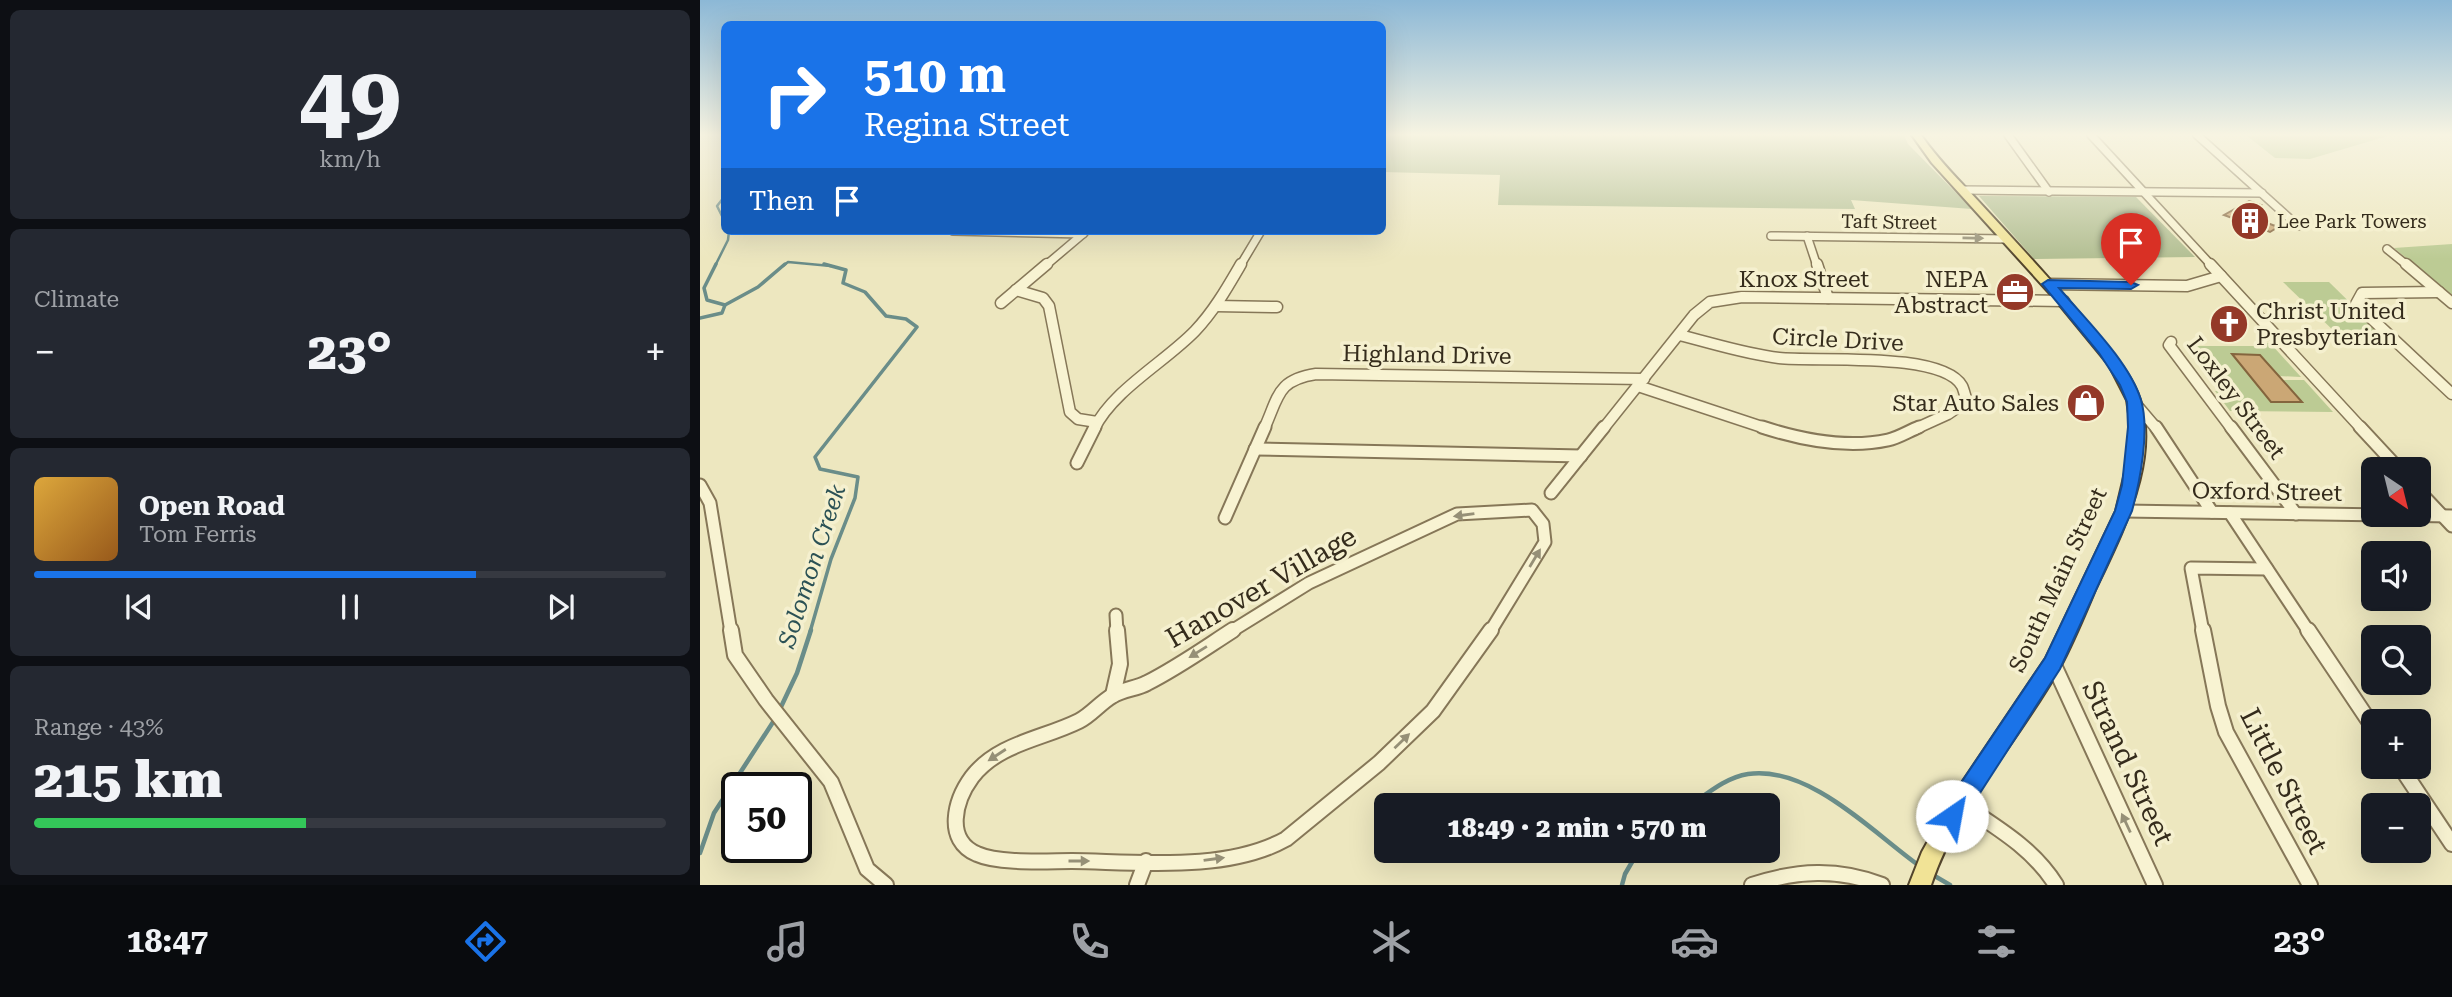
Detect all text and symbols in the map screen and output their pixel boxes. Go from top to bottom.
text: 49 [299,47,401,153]
text: 510 m [864,47,1006,104]
icon: right [749,49,840,140]
text: Regina Street [864,106,1069,144]
text: km/h [319,146,381,173]
icon: arrive [828,182,866,220]
text: Then [749,186,814,216]
building icon: Lee Park Towers [2229,200,2271,242]
street label: Taft Street [1841,210,1937,234]
place label: Lee Park Towers [2277,210,2427,233]
pin [2101,213,2161,285]
icon: arrive [2112,224,2150,262]
one-way arrow [1963,233,1985,244]
street label: Knox Street [1739,266,1870,293]
place label: NEPA Abstract [1894,266,1988,319]
office icon: NEPA Abstract [1994,271,2036,313]
text: Climate [34,286,119,313]
place label: Christ United Presbyterian [2256,298,2406,351]
church icon: Christ United Presbyterian [2208,303,2250,345]
text: 23° [308,321,392,382]
street label: Circle Drive [1772,323,1904,357]
text: − [34,330,55,374]
text: + [645,330,666,374]
street label: Loxley Street [2181,331,2291,465]
street label: Highland Drive [1342,340,1512,370]
shop icon: Star Auto Sales [2065,382,2107,424]
place label: Star Auto Sales [1893,390,2059,417]
north arrow [2361,457,2431,527]
map controls [2361,457,2431,863]
street label: Oxford Street [2192,477,2343,507]
water label: Solomon Creek [772,481,852,652]
street label: South Main Street [2003,483,2113,677]
text: Open Road [139,491,285,521]
one-way arrow [1453,509,1475,520]
street label: Hanover Village [1160,519,1362,655]
text: Tom Ferris [139,521,256,548]
button: sound [2361,541,2431,611]
one-way arrow [1529,549,1542,568]
icon: previous [120,588,158,626]
icon: pause [331,588,369,626]
icon: next [542,588,580,626]
button: search [2361,625,2431,695]
one-way arrow [1188,645,1207,658]
street label: Strand Street [2076,676,2180,850]
street label: Little Street [2233,703,2335,859]
button: + [2361,709,2431,779]
text: Range · 43% [34,714,163,741]
one-way arrow [1393,734,1410,750]
one-way arrow [988,748,1007,761]
text: 215 km [34,749,222,810]
speed limit sign: 50 [721,772,812,863]
position arrow [1915,779,1989,853]
button: − [2361,793,2431,863]
text: 18:49 · 2 min · 570 m [1447,813,1707,843]
one-way arrow [2120,813,2132,833]
one-way arrow [1203,854,1225,865]
one-way arrow [1069,855,1091,867]
icon: directions [461,917,510,966]
icon: music [763,917,812,966]
icon: phone [1065,917,1114,966]
icon: climate [1367,917,1416,966]
icon: car [1670,917,1719,966]
icon: filters [1972,917,2021,966]
text: 18:47 [127,922,208,960]
text: 23° [2274,922,2325,960]

